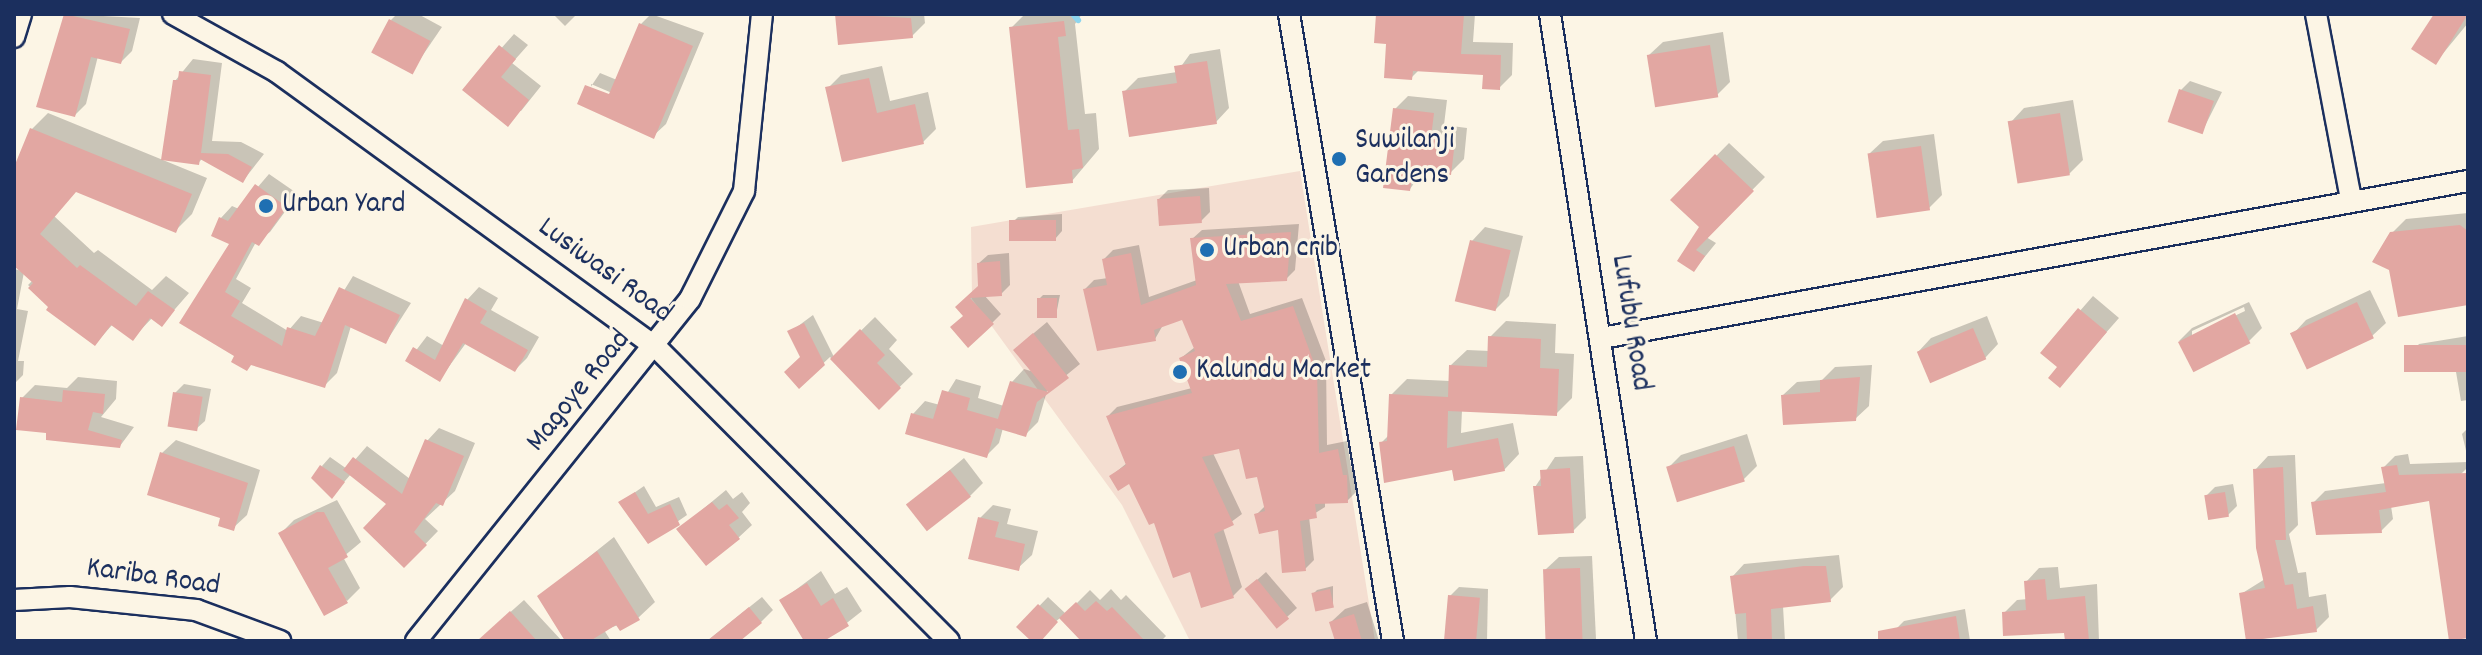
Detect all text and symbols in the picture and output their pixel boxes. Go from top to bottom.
place label: Suwilanji Gardens [1355,124,1454,194]
marker: Suwilanji Gardens [1330,150,1348,168]
place label: Urban Yard [282,188,406,224]
marker: Urban Yard [257,197,275,215]
street label: Lusiwasi Road [530,211,678,333]
place label: Urban crib [1223,232,1338,268]
marker: Urban crib [1198,241,1216,259]
street label: Lufubu Road [1600,252,1658,394]
street label: Magoye Road [520,324,640,460]
place label: Kalundu Market [1196,354,1371,390]
marker: Kalundu Market [1171,363,1189,381]
street label: Kariba Road [84,552,222,606]

